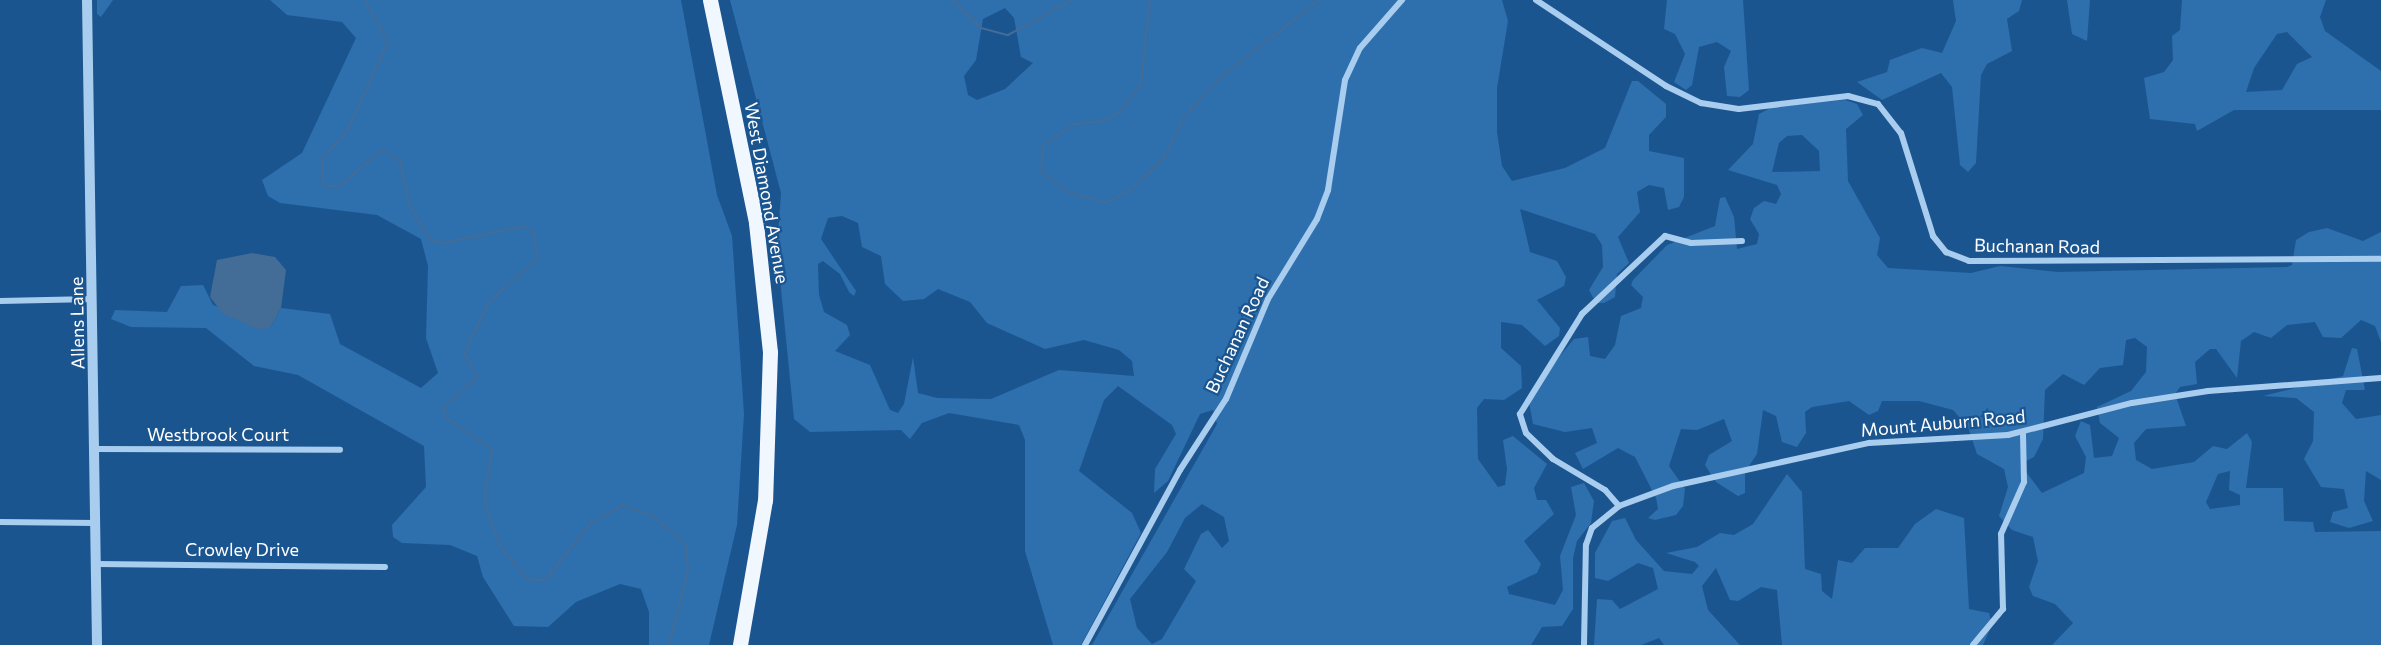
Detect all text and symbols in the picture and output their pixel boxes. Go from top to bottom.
street label: West Diamond Avenue [740,101,794,285]
street label: Buchanan Road [1974,234,2100,258]
street label: Buchanan Road [1201,273,1273,397]
street label: Allens Lane [65,277,89,369]
street label: Mount Auburn Road [1860,405,2026,441]
street label: Westbrook Court [147,423,289,445]
street label: Crowley Drive [185,538,299,560]

